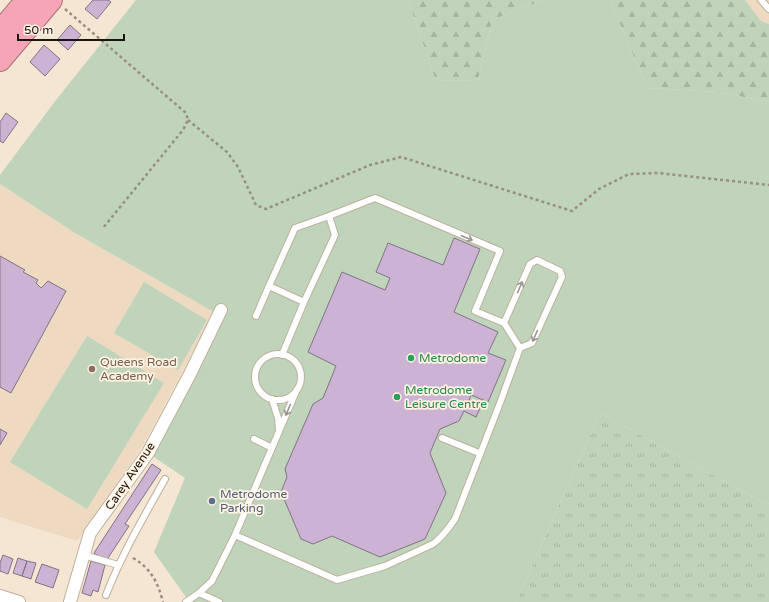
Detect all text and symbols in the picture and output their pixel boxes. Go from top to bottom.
scale bar [18,16,124,42]
text: 50 m [24,23,53,37]
one-way arrow [461,234,473,242]
one-way arrow [517,281,524,293]
one-way arrow [531,329,538,341]
place label: Metrodome [419,351,486,365]
marker: Metrodome [406,353,416,363]
place label: Queens Road Academy [100,355,177,383]
marker: Queens Road Academy [87,364,97,374]
place label: Metrodome Leisure Centre [405,383,487,411]
marker: Metrodome Leisure Centre [392,392,402,402]
one-way arrow [284,404,291,416]
street label: Carey Avenue [102,439,158,513]
place label: Metrodome Parking [220,487,287,515]
marker: Metrodome Parking [207,496,217,506]

